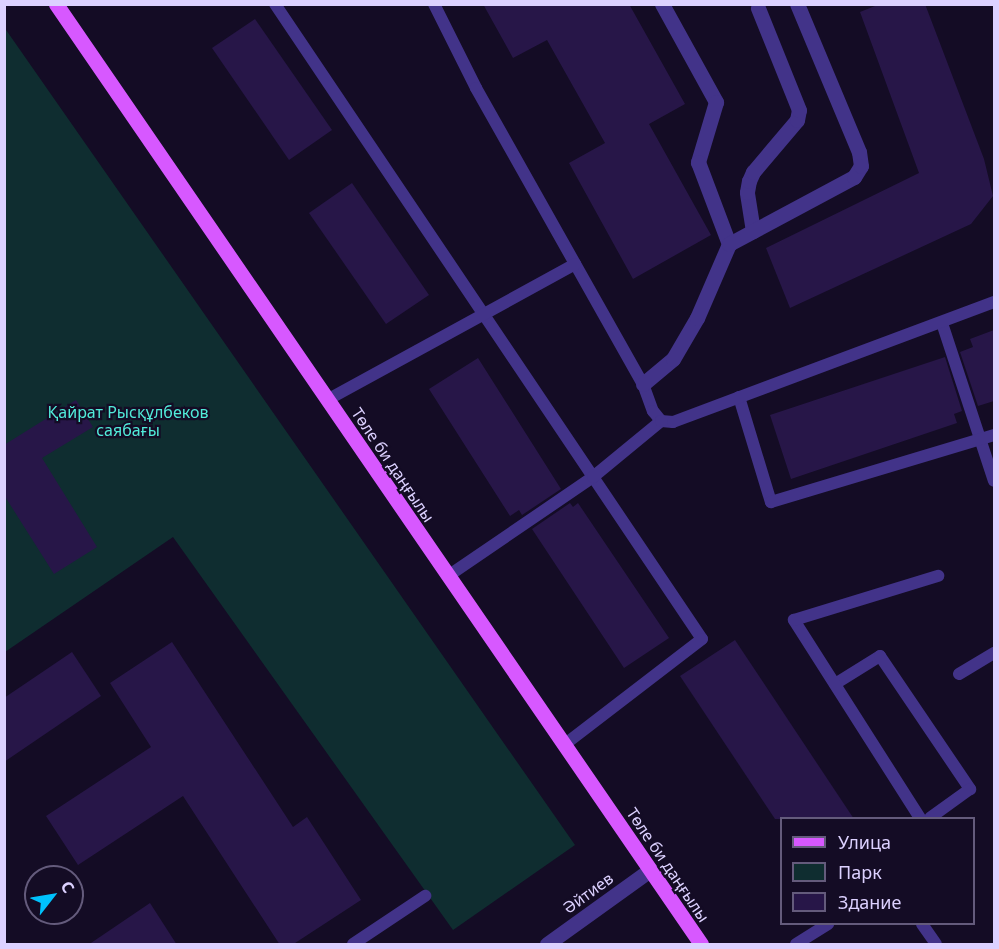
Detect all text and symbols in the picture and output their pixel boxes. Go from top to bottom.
park label: Қайрат Рысқұлбеков саябағы [48,402,208,440]
street label: Төле би даңғылы [348,404,438,526]
street label: Төле би даңғылы [623,804,713,926]
legend [780,817,975,925]
text: Улица [838,830,891,854]
text: Парк [838,860,882,884]
north arrow [24,865,84,925]
street label: Әйтиев [559,868,617,918]
text: С [56,877,80,897]
text: Здание [838,890,901,914]

